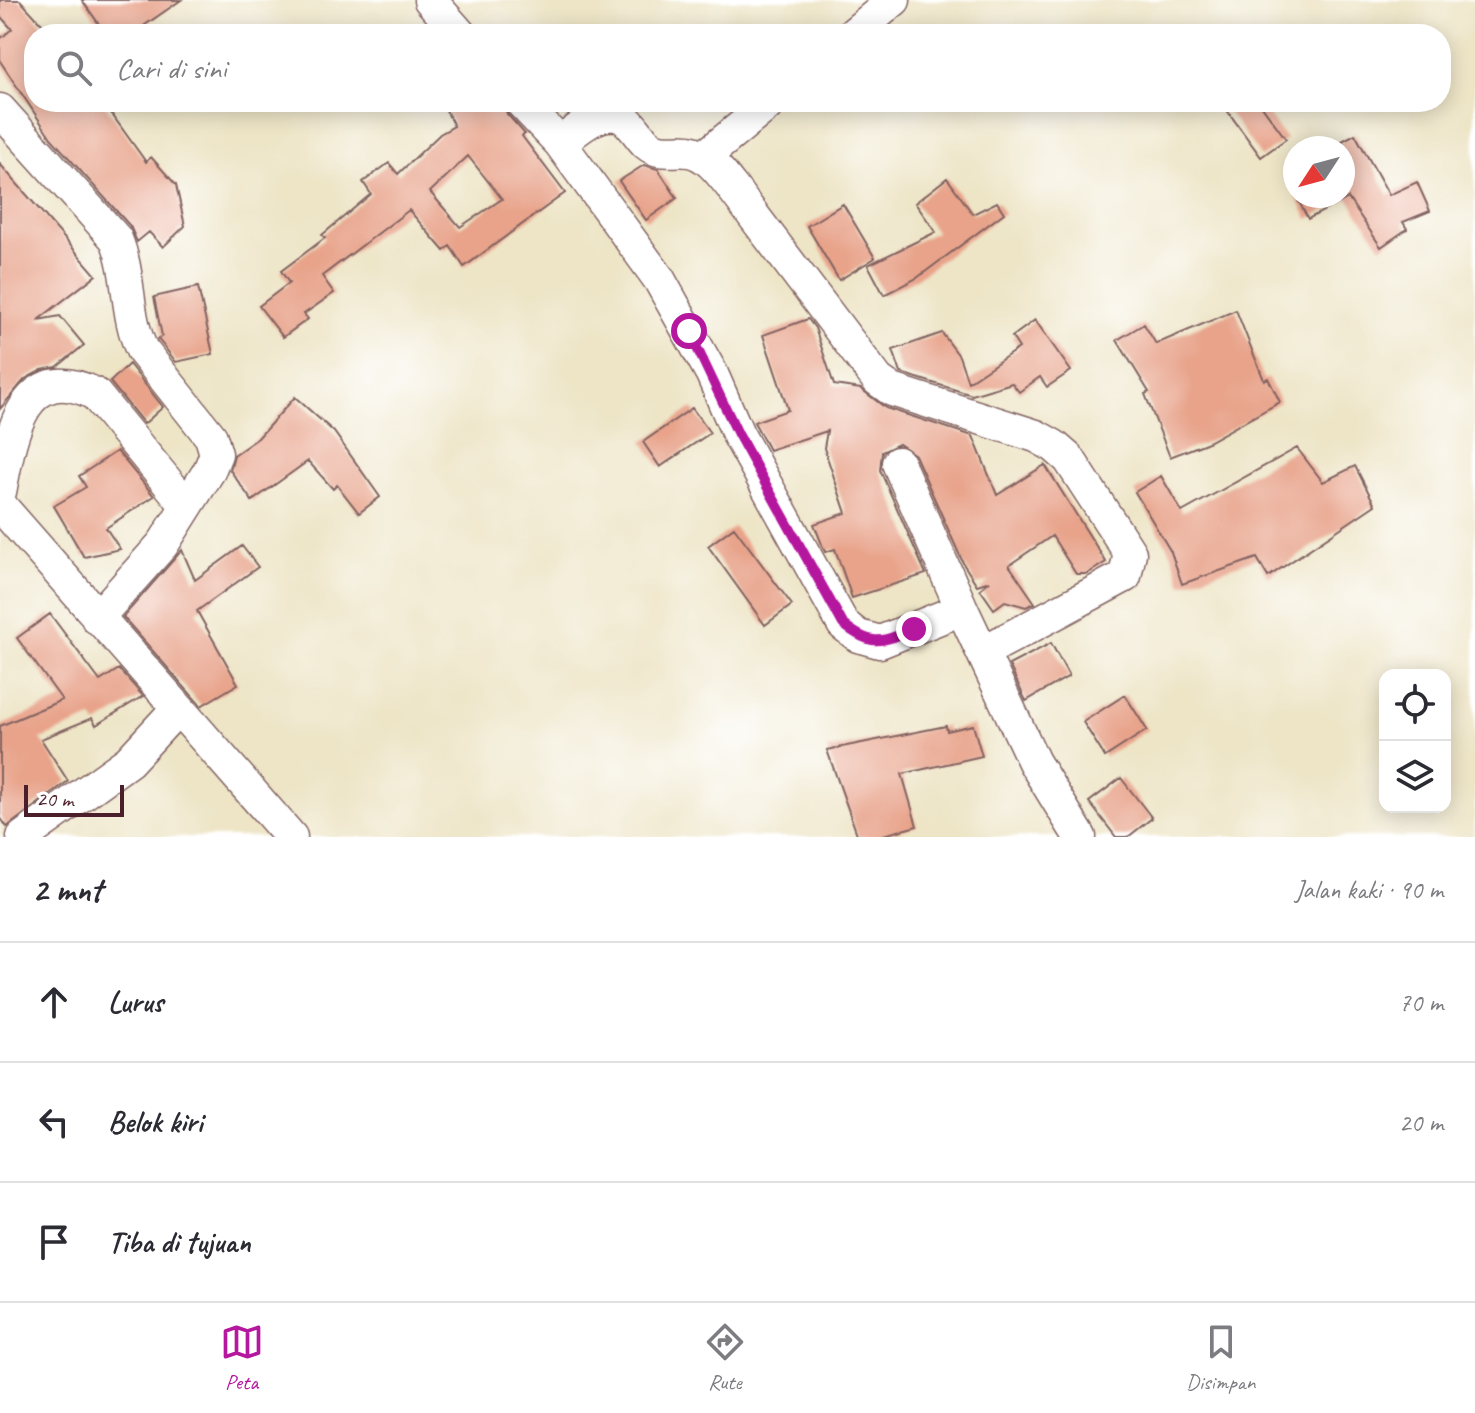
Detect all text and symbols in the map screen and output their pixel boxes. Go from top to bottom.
search box [24,24,1451,112]
icon: search [52,46,96,90]
text: Cari di sini [116,49,227,87]
north arrow [1283,136,1355,208]
route start [671,313,707,349]
route end [896,611,932,647]
map controls [1379,669,1451,813]
button: locate [1379,669,1451,741]
button: layers [1379,741,1451,813]
scale bar [24,781,124,817]
text: 20 m [36,785,73,813]
text: 2 mnt [32,868,102,911]
text: Jalan kaki · 90 m [1295,873,1443,906]
icon: ahead [32,980,76,1024]
text: Lurus [108,983,163,1021]
text: 70 m [1399,986,1443,1019]
icon: left [32,1100,76,1144]
text: Belok kiri [108,1103,203,1141]
text: 20 m [1399,1106,1443,1139]
icon: arrive [32,1220,76,1264]
text: Tiba di tujuan [108,1223,251,1261]
tab: Peta [220,1320,264,1396]
tab: Rute [703,1320,747,1396]
tab: Disimpan [1186,1320,1255,1396]

